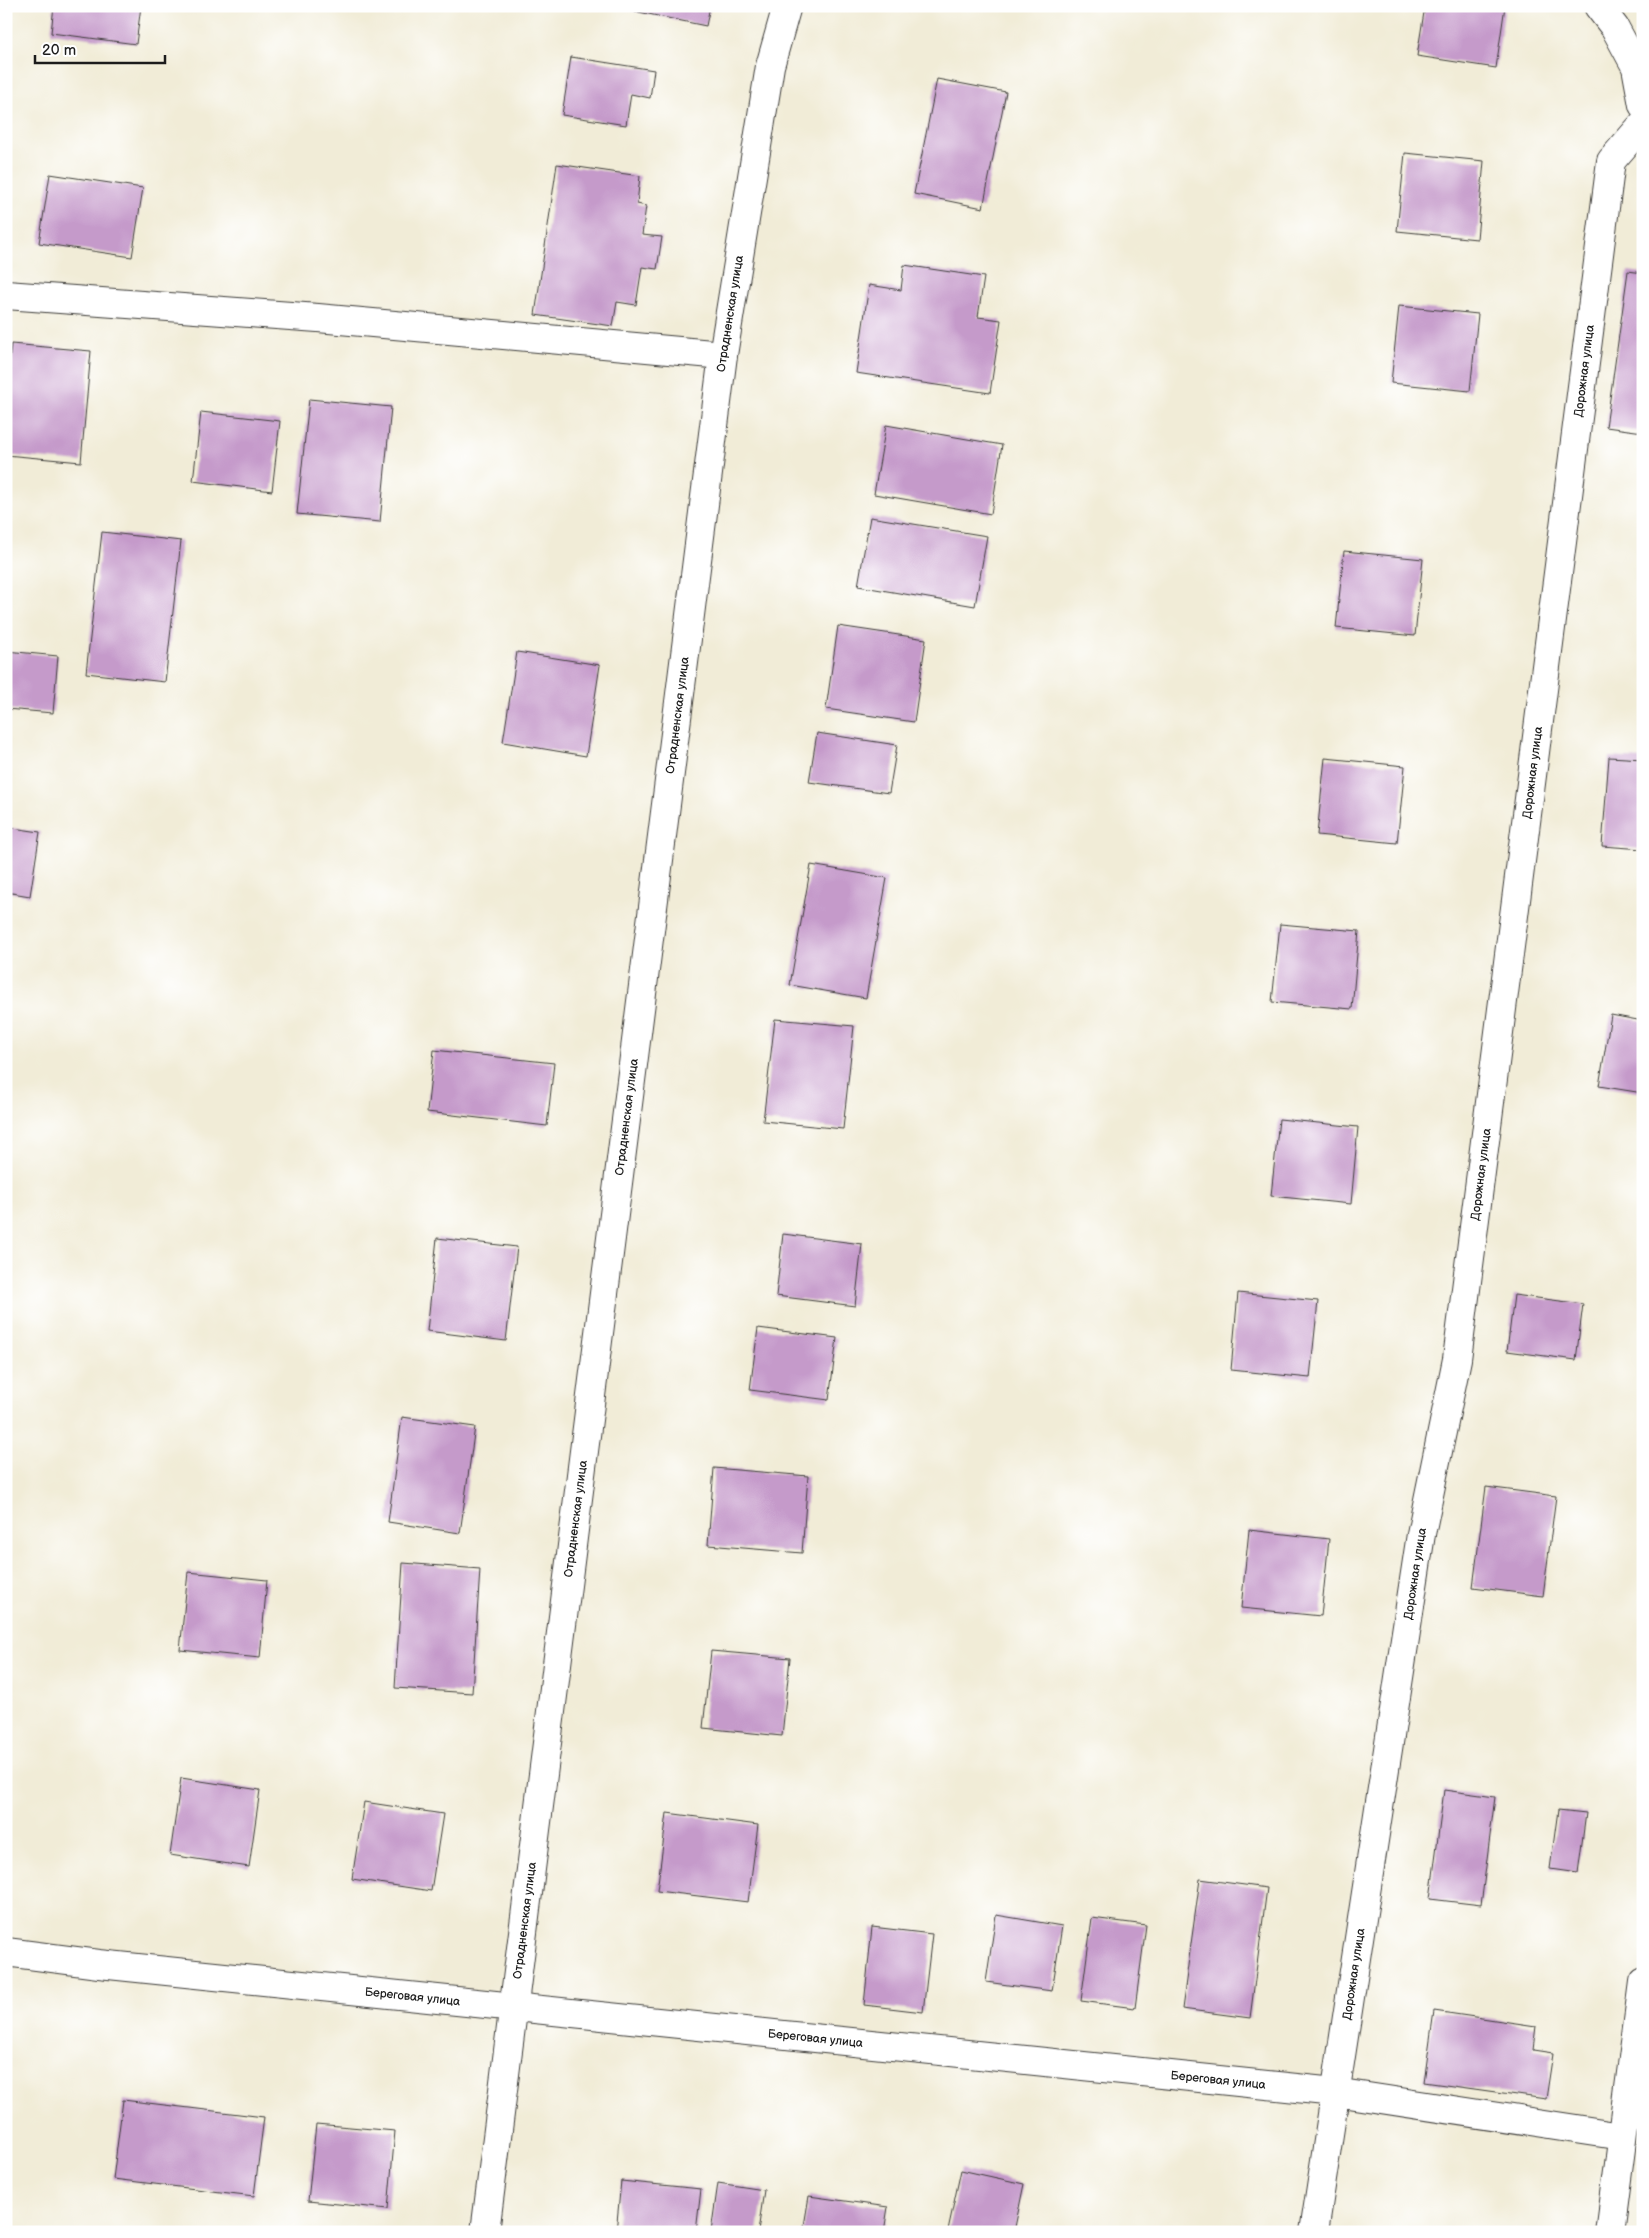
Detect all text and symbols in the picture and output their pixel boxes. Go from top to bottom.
scale bar [35,32,165,64]
text: 20 m [42,41,76,60]
street label: Отрадненская улица [713,254,747,373]
street label: Дорожная улица [1571,324,1597,418]
street label: Отрадненская улица [662,656,692,775]
street label: Дорожная улица [1519,726,1546,820]
street label: Отрадненская улица [612,1057,641,1176]
street label: Дорожная улица [1467,1127,1494,1221]
street label: Отрадненская улица [561,1459,590,1578]
street label: Дорожная улица [1400,1526,1430,1621]
street label: Отрадненская улица [510,1861,539,1980]
street label: Дорожная улица [1339,1927,1368,2021]
street label: Береговая улица [364,1984,461,2009]
street label: Береговая улица [767,2026,864,2051]
street label: Береговая улица [1170,2068,1267,2092]

